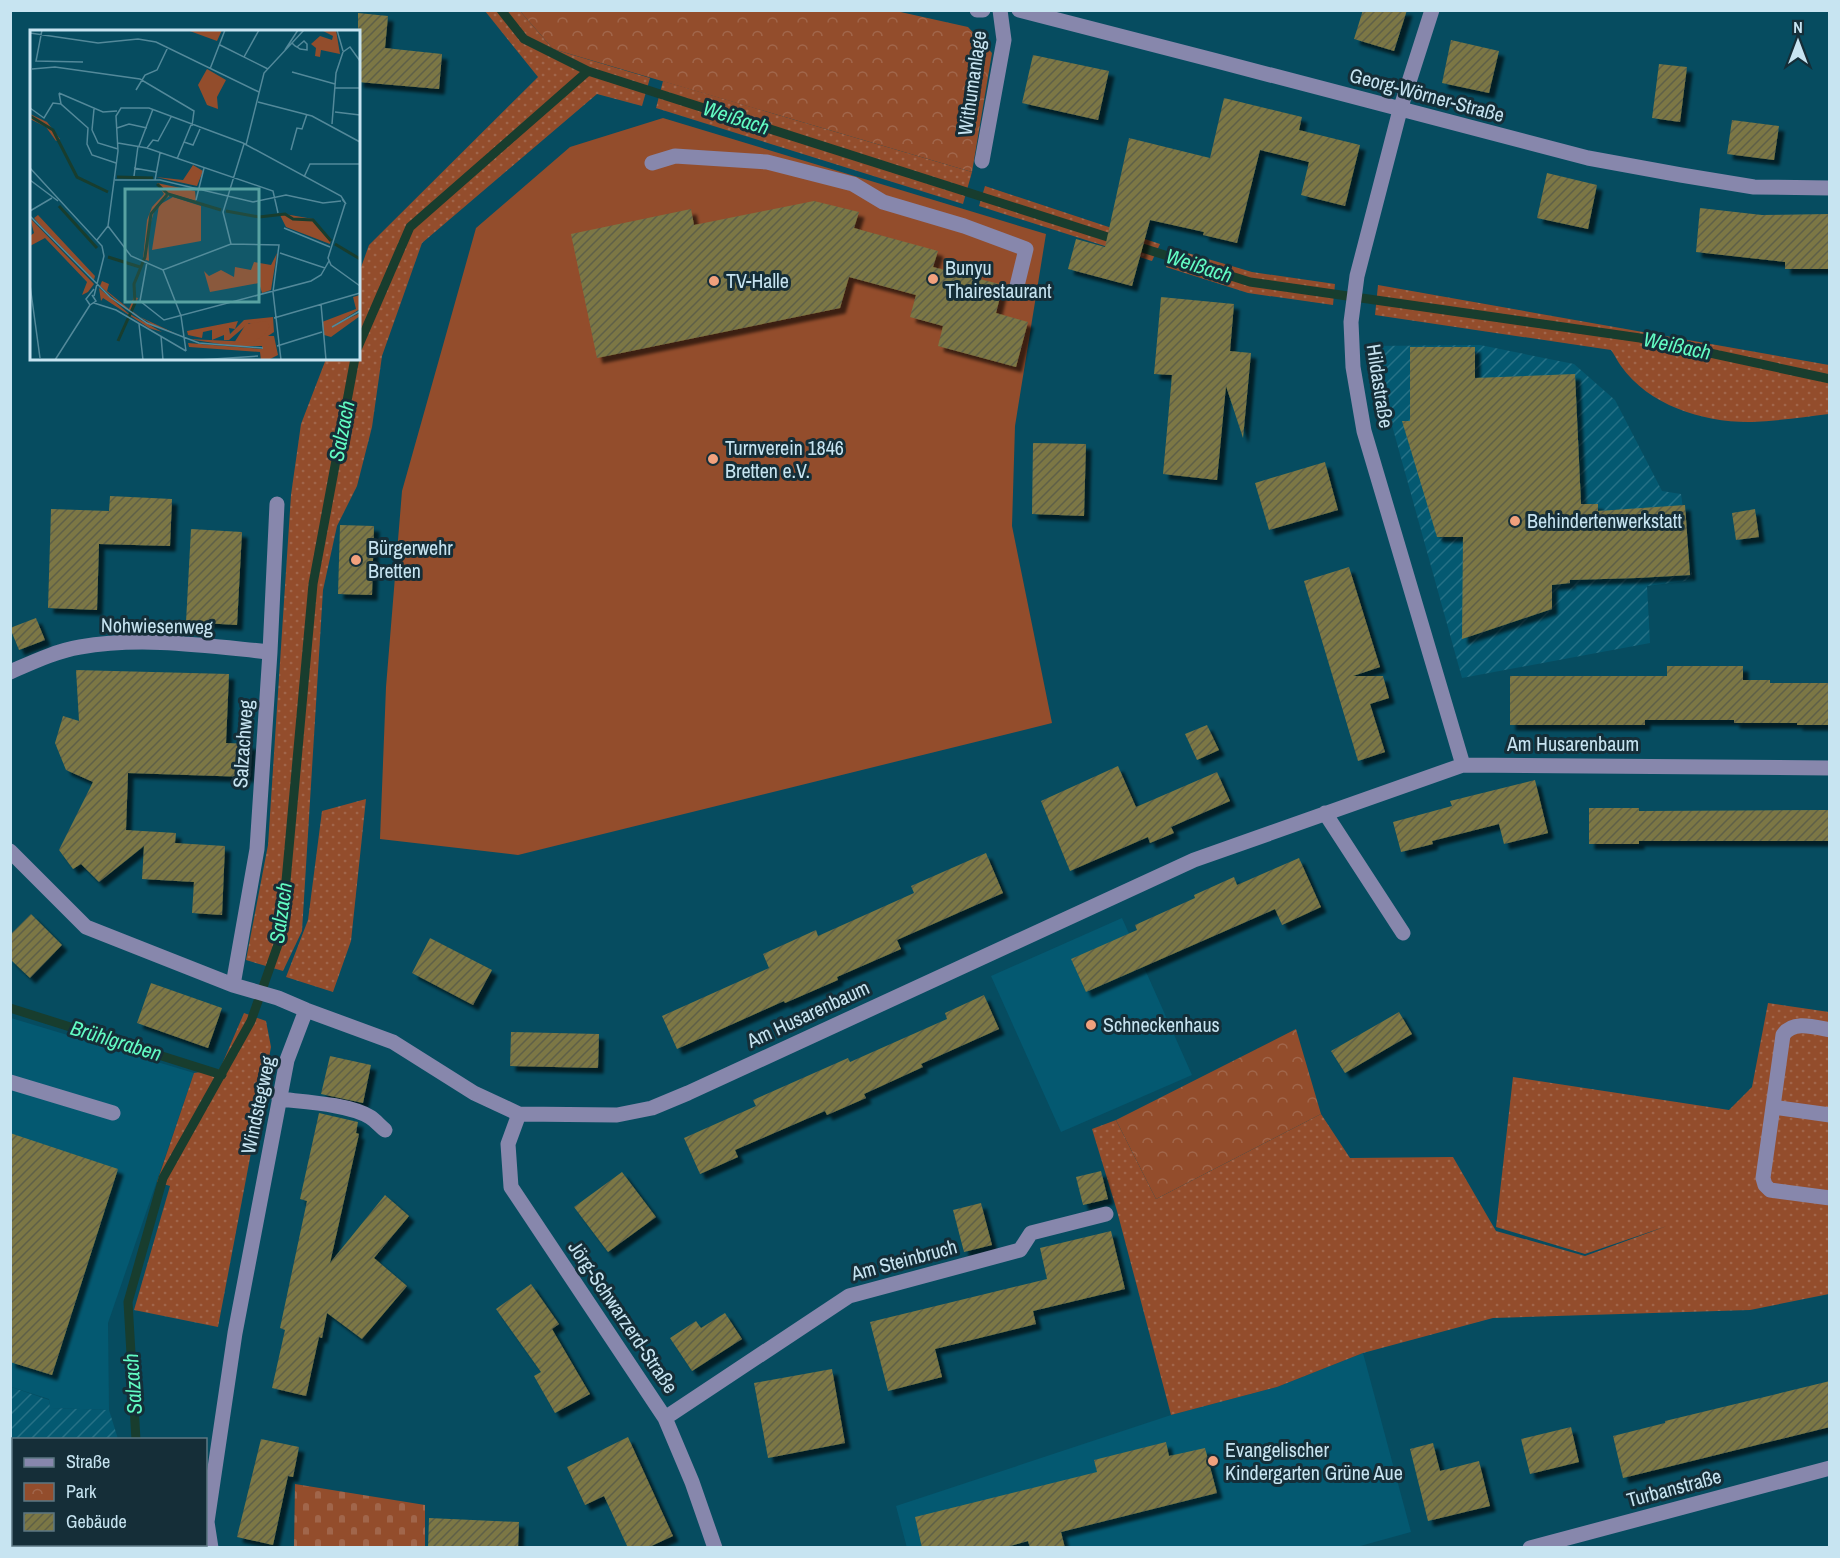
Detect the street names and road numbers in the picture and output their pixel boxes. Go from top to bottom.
street label: Withumanlage [951,29,992,137]
street label: Georg-Wörner-Straße [1347,61,1508,128]
street label: Hildastraße [1361,342,1400,430]
street label: Nohwiesenweg [101,611,213,640]
street label: Salzachweg [226,699,259,789]
street label: Am Husarenbaum [1506,730,1639,757]
street label: Am Husarenbaum [741,973,873,1054]
street label: Windstegweg [234,1053,281,1156]
street label: Am Steinbruch [847,1232,960,1287]
street label: Jörg-Schwarzerd-Straße [562,1235,685,1398]
street label: Turbanstraße [1624,1462,1724,1513]

